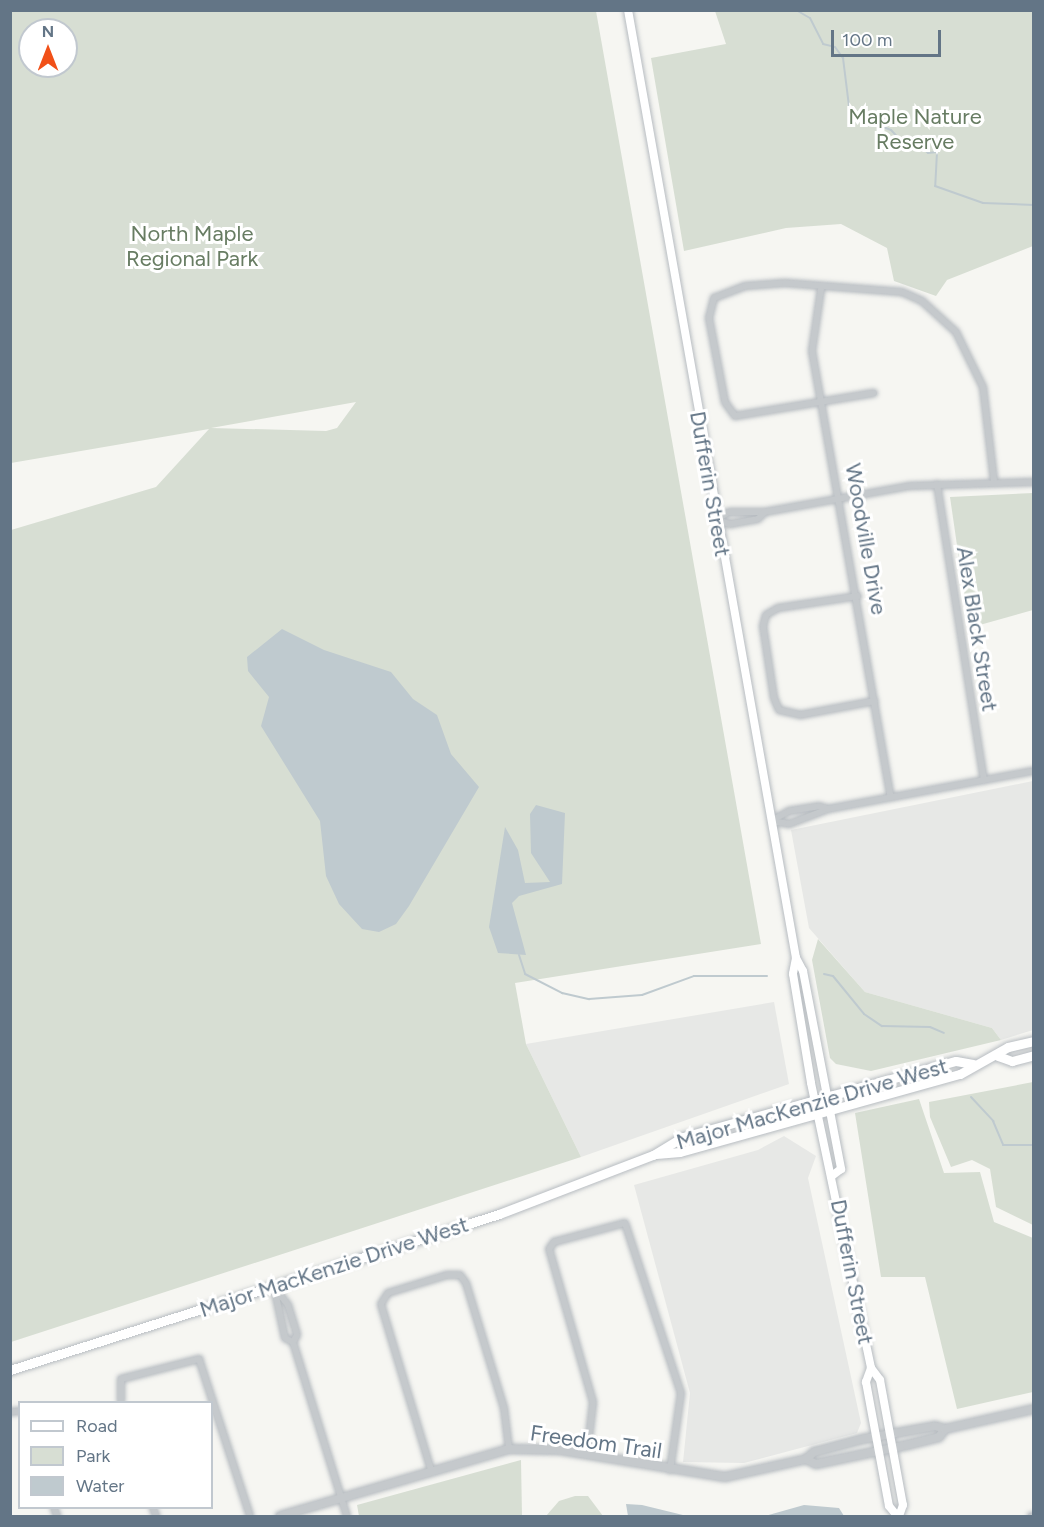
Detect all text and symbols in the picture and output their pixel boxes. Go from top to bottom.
north arrow [18,18,78,78]
scale bar [834,18,944,56]
text: N [42,22,54,41]
text: 100 m [842,29,892,51]
park label: Maple Nature Reserve [848,103,982,154]
park label: North Maple Regional Park [126,220,258,272]
street label: Dufferin Street [684,409,736,559]
street label: Woodville Drive [840,461,892,617]
street label: Alex Black Street [951,545,1003,713]
street label: Major MacKenzie Drive West [673,1053,951,1155]
street label: Dufferin Street [825,1197,879,1347]
street label: Major MacKenzie Drive West [196,1211,472,1323]
legend [18,1401,213,1509]
text: Road [76,1415,117,1437]
street label: Freedom Trail [528,1420,664,1464]
text: Park [76,1445,110,1467]
text: Water [76,1475,124,1497]

